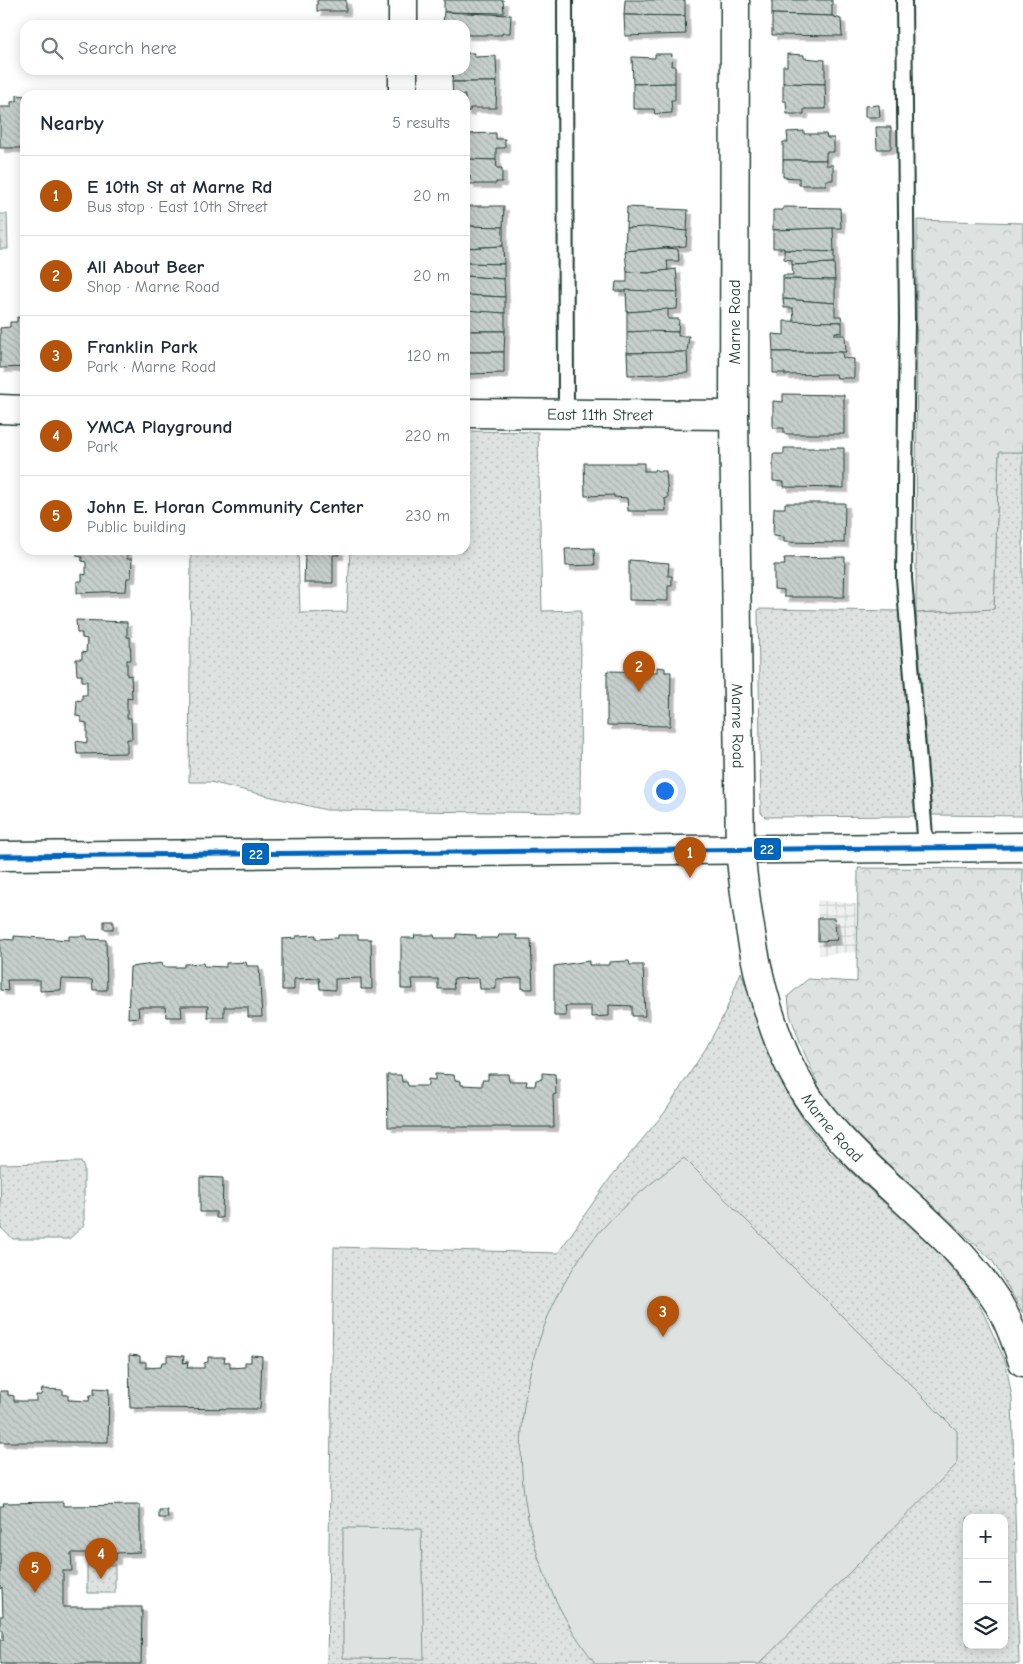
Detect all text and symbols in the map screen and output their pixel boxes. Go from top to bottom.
search box [20,20,470,75]
icon: search [38,34,66,62]
text: Search here [78,37,177,59]
text: Nearby [40,111,104,135]
text: 5 results [392,114,450,132]
text: E 10th St at Marne Rd [87,176,272,198]
text: 1 [53,187,59,205]
text: 20 m [413,187,450,205]
text: Bus stop · East 10th Street [87,198,267,216]
text: All About Beer [87,256,204,278]
text: 2 [52,267,60,285]
text: 20 m [413,267,450,285]
text: Shop · Marne Road [87,278,220,296]
street label: Marne Road [726,280,744,364]
text: Franklin Park [87,336,198,358]
text: 3 [52,347,60,365]
text: 120 m [407,347,450,365]
text: Park · Marne Road [87,358,216,376]
street label: East 11th Street [547,406,653,424]
text: YMCA Playground [87,416,232,438]
text: 4 [52,427,60,445]
text: 220 m [405,427,450,445]
text: Park [87,438,118,456]
text: John E. Horan Community Center [87,496,363,518]
text: 5 [52,507,60,525]
text: 230 m [405,507,450,525]
text: Public building [87,518,186,536]
pin: 2 [623,651,655,692]
street label: Marne Road [728,683,747,769]
your location [652,778,678,804]
pin: 1 [674,837,706,878]
line badge: 22 [753,837,782,861]
text: 22 [760,841,774,858]
line badge: 22 [241,842,270,866]
text: 22 [249,846,263,863]
street label: Marne Road [797,1090,866,1166]
pin: 3 [647,1296,679,1337]
map controls [963,1514,1008,1649]
button: + [963,1514,1008,1559]
pin: 4 [85,1538,117,1579]
pin: 5 [19,1552,51,1593]
button: − [963,1559,1008,1604]
button: layers [963,1604,1008,1649]

